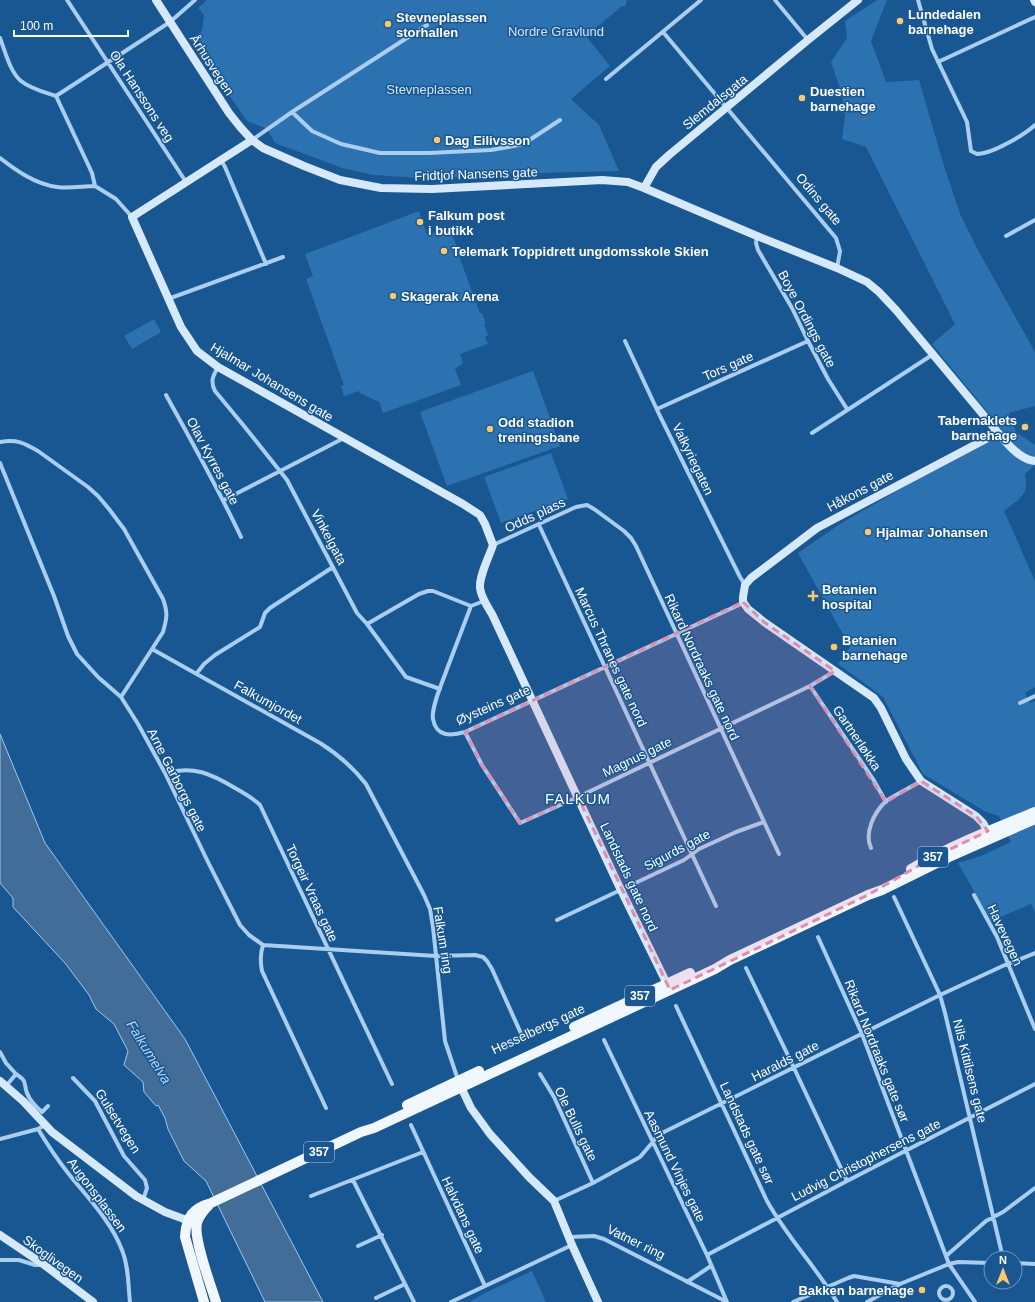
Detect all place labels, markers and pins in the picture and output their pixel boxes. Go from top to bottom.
place label: Lundedalen barnehage [908,7,981,37]
place label: Stevneplassen storhallen [396,10,487,40]
marker: Lundedalen barnehage [895,16,905,26]
marker: Stevneplassen storhallen [383,19,393,29]
place label: Duestien barnehage [810,84,876,114]
marker: Duestien barnehage [797,93,807,103]
place label: Dag Eilivsson [445,133,530,148]
marker: Dag Eilivsson [432,135,442,145]
place label: Falkum post i butikk [428,208,505,238]
marker: Falkum post i butikk [415,217,425,227]
place label: Telemark Toppidrett ungdomsskole Skien [452,244,709,259]
marker: Telemark Toppidrett ungdomsskole Skien [439,246,449,256]
place label: Skagerak Arena [401,289,500,304]
marker: Skagerak Arena [388,291,398,301]
place label: Tabernaklets barnehage [938,413,1017,443]
place label: Odd stadion treningsbane [498,415,580,445]
marker: Tabernaklets barnehage [1020,422,1030,432]
marker: Odd stadion treningsbane [485,424,495,434]
place label: Hjalmar Johansen [876,525,988,540]
marker: Hjalmar Johansen [863,527,873,537]
place label: Betanien hospital [822,582,877,612]
marker: Betanien hospital [807,590,819,602]
place label: Betanien barnehage [842,633,908,663]
marker: Betanien barnehage [829,642,839,652]
place label: Bakken barnehage [798,1283,914,1298]
marker: Bakken barnehage [917,1285,927,1295]

